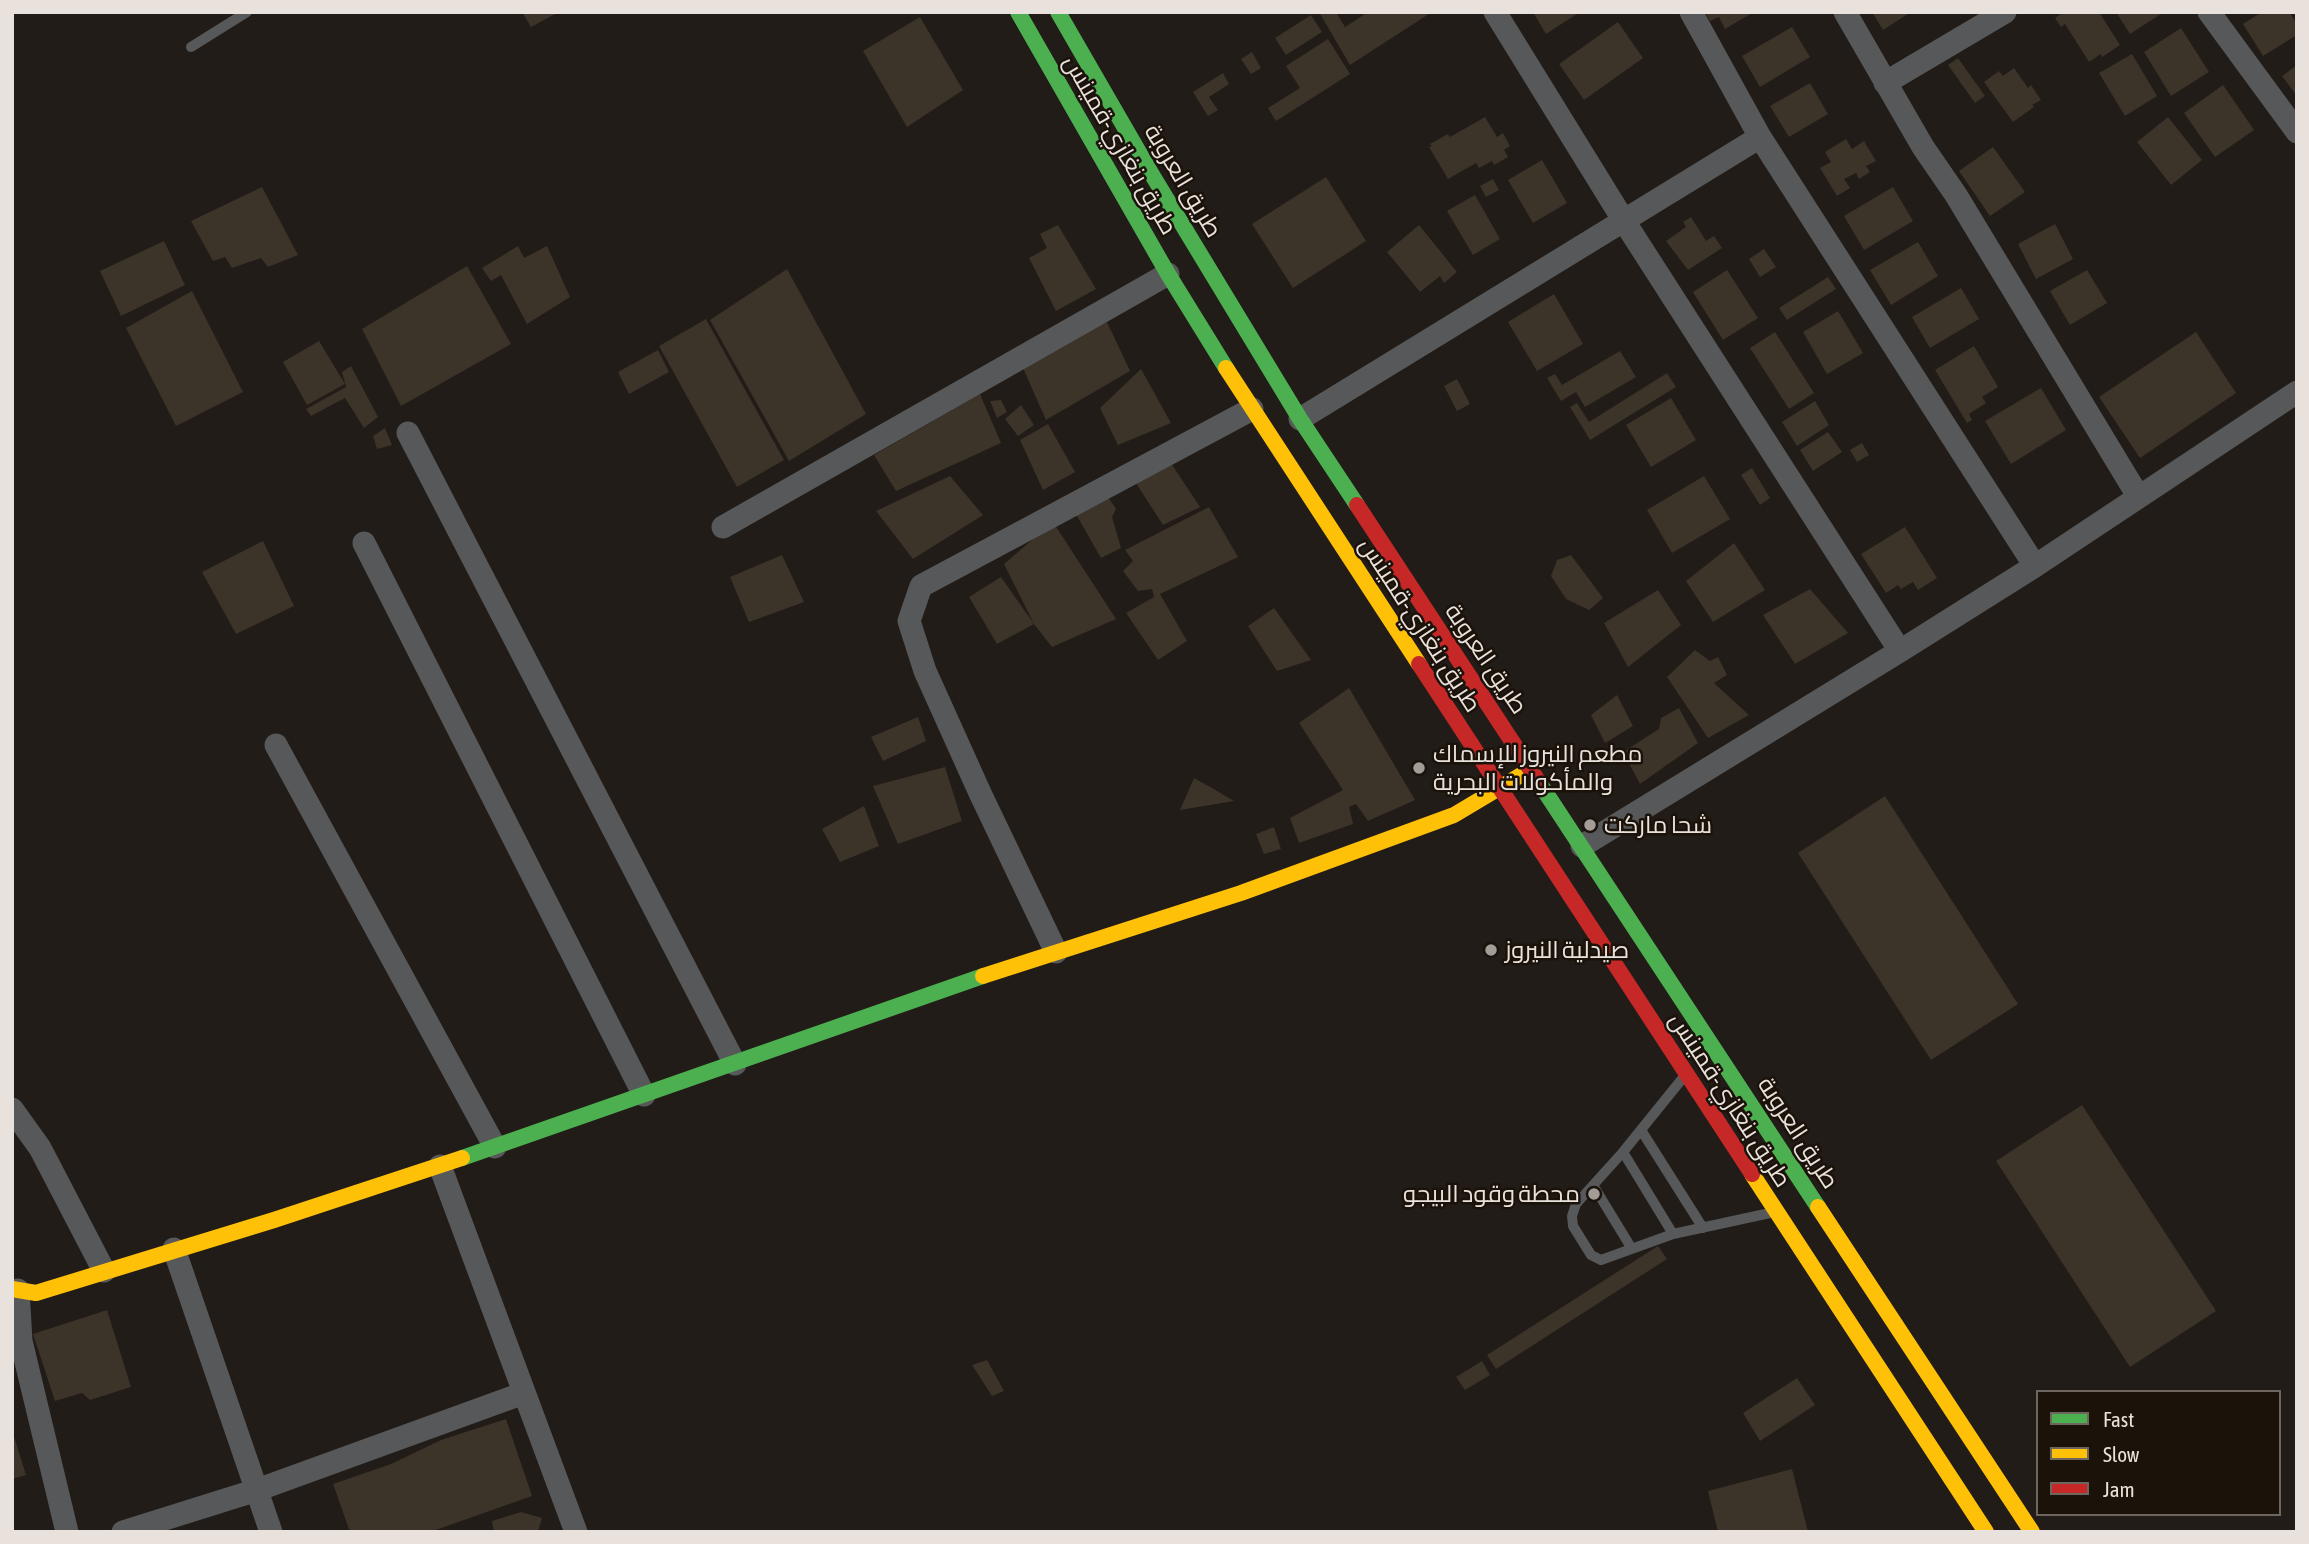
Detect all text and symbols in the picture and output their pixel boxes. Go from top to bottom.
street label: طريق بنغازي-قمينس [1057,50,1183,240]
street label: طريق العروبة [1138,119,1228,243]
street label: طريق بنغازي-قمينس [1353,532,1487,718]
street label: طريق العروبة [1439,598,1533,720]
place label: مطعم النيروز للإسماك والمأكولات البحرية [1433,740,1642,796]
marker: مطعم النيروز للإسماك والمأكولات البحرية [1411,760,1427,776]
place label: شحا ماركت [1604,811,1712,839]
marker: شحا ماركت [1582,817,1598,833]
place label: صيدلية النيروز [1505,936,1629,964]
marker: صيدلية النيروز [1483,942,1499,958]
street label: طريق بنغازي-قمينس [1663,1007,1797,1193]
street label: طريق العروبة [1751,1072,1845,1194]
place label: محطة وقود البيجو [1403,1180,1580,1208]
marker: محطة وقود البيجو [1586,1186,1602,1202]
legend [2036,1390,2281,1516]
text: Fast [2103,1407,2134,1431]
text: Slow [2103,1442,2139,1466]
text: Jam [2103,1477,2135,1501]

